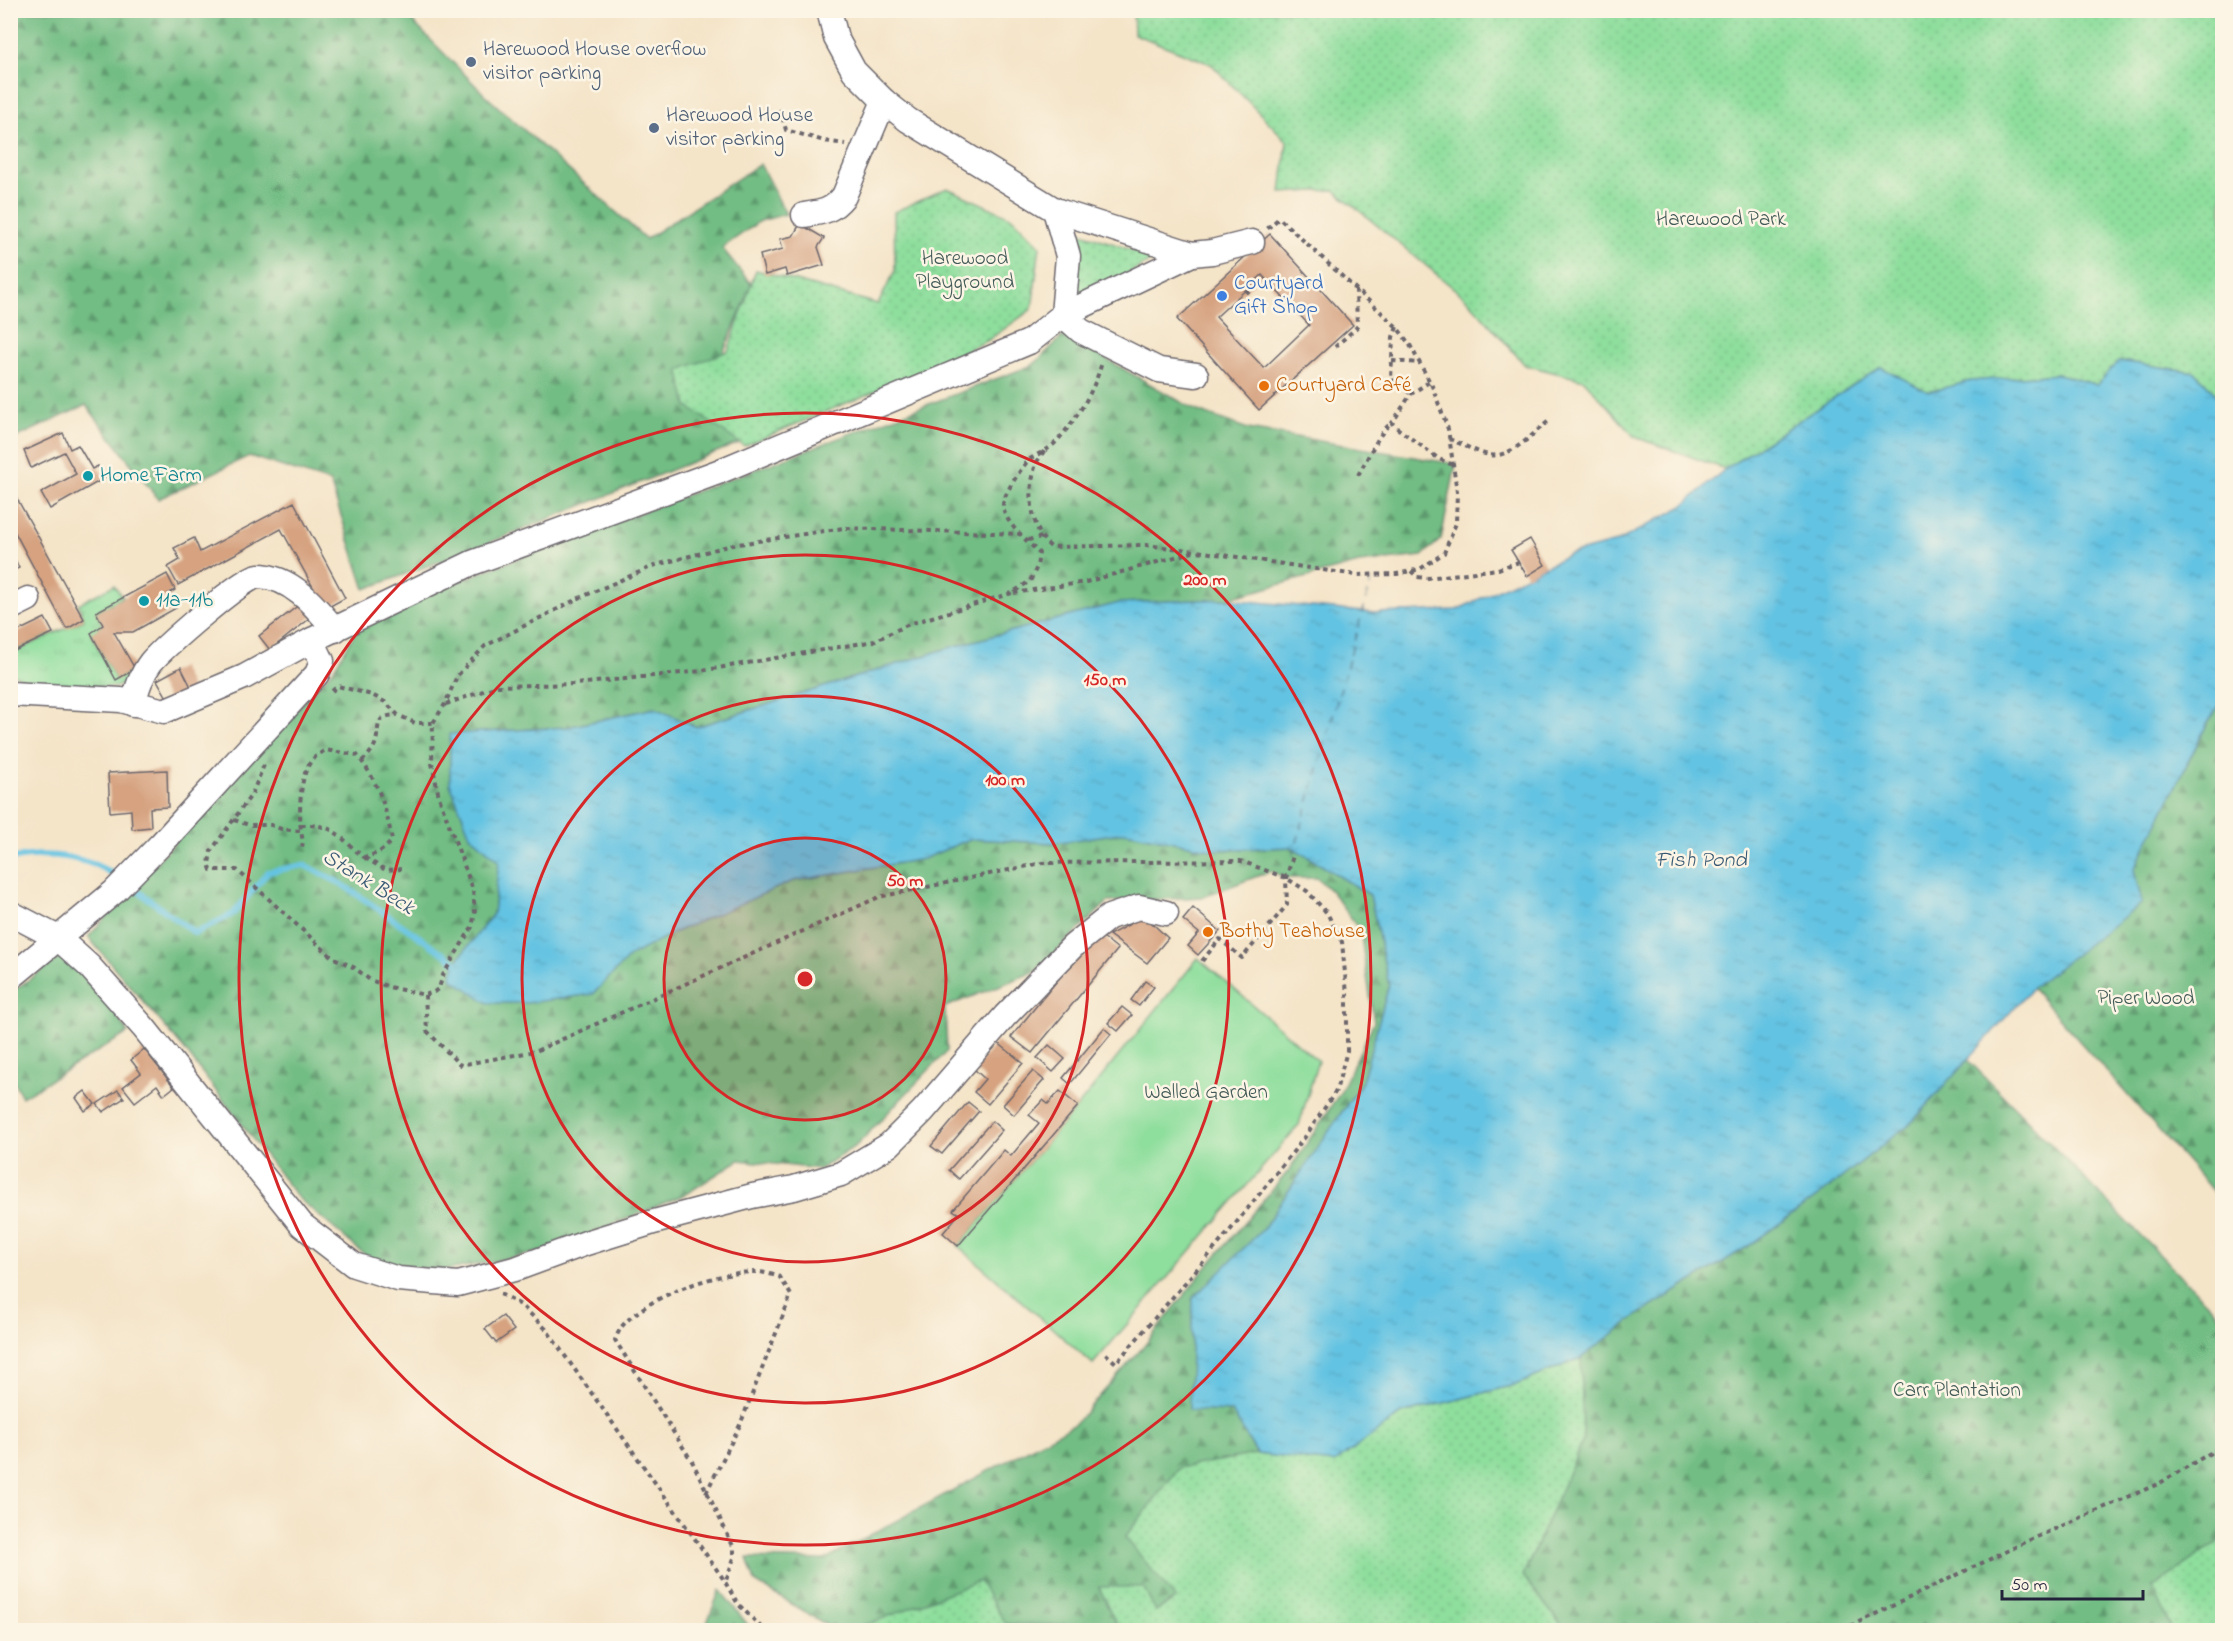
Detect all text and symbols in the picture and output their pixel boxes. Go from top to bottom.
place label: Harewood House overflow visitor parking [483,35,706,91]
marker: Harewood House overflow visitor parking [464,55,478,69]
place label: Harewood House visitor parking [666,101,814,157]
marker: Harewood House visitor parking [647,121,661,135]
park label: Harewood Park [1656,205,1787,235]
park label: Harewood Playground [916,244,1014,300]
place label: Courtyard Gift Shop [1234,269,1323,323]
marker: Courtyard Gift Shop [1215,289,1229,303]
place label: Courtyard Café [1276,371,1412,403]
marker: Courtyard Café [1257,379,1271,393]
place label: Home Farm [100,461,202,491]
marker: Home Farm [81,469,95,483]
text: 200 m [1183,568,1227,594]
place label: 11a-11b [156,586,213,616]
marker: 11a-11b [137,594,151,608]
text: 150 m [1084,668,1126,694]
text: 100 m [985,768,1025,794]
water label: Stank Beck [316,842,421,925]
water label: Fish Pond [1655,845,1748,877]
text: 50 m [887,869,923,895]
place label: Bothy Teahouse [1219,917,1365,949]
marker: Bothy Teahouse [1201,925,1215,939]
centre of rings [795,969,815,989]
park label: Piper Wood [2097,984,2195,1014]
park label: Walled Garden [1144,1078,1268,1108]
park label: Carr Plantation [1893,1376,2021,1406]
scale bar [2002,1563,2143,1601]
text: 50 m [2011,1573,2048,1599]

